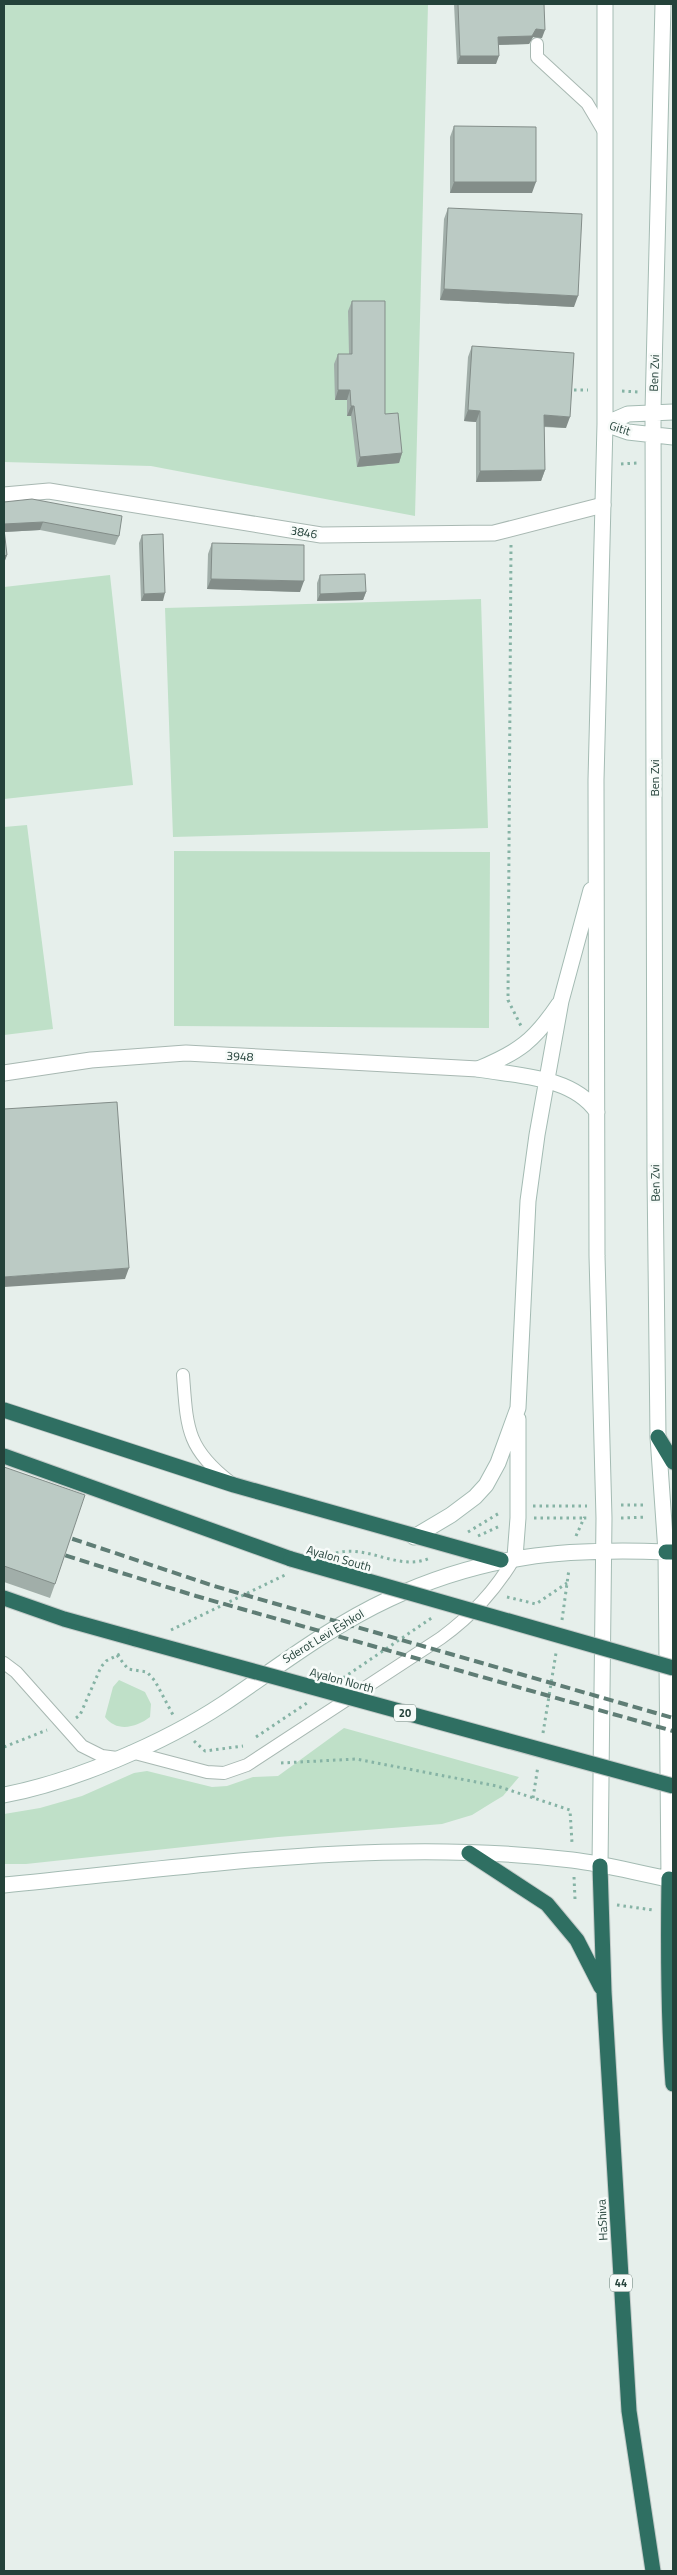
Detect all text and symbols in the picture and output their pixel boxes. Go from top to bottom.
street label: Ben Zvi [644,354,664,392]
street label: Gitit [607,416,634,441]
street label: 3846 [289,521,319,544]
street label: Ben Zvi [645,759,664,797]
street label: 3948 [226,1046,254,1066]
street label: Ben Zvi [645,1164,665,1202]
street label: Ayalon South [304,1540,374,1576]
street label: Sderot Levi Eshkol [279,1604,367,1668]
street label: Ayalon North [308,1662,376,1698]
road number: 20 [394,1705,416,1722]
street label: HaShiva [591,2199,613,2241]
road number: 44 [610,2274,632,2292]

